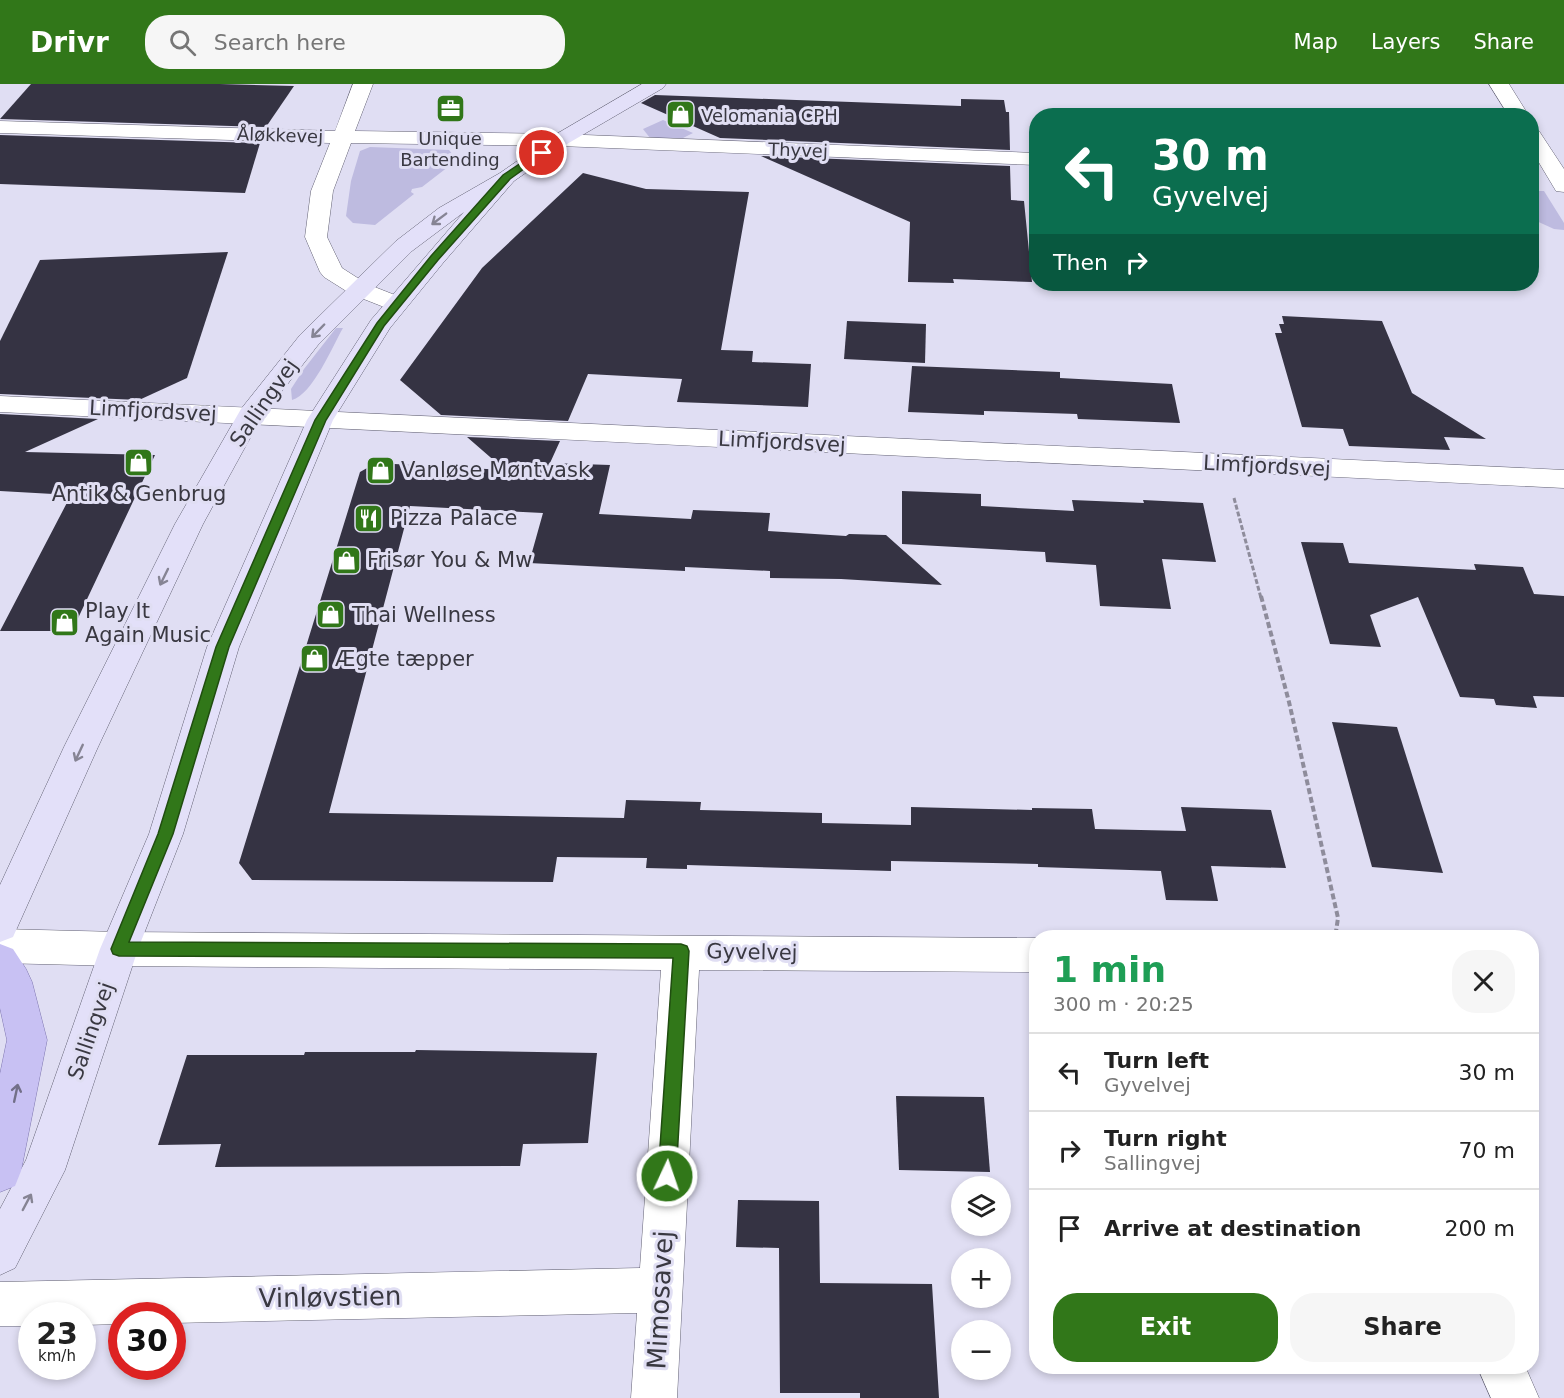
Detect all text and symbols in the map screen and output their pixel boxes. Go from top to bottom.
search box [145,15,565,69]
text: Drivr [30,26,109,59]
icon: search [166,26,199,59]
text: Search here [214,30,346,55]
text: Map [1294,30,1338,54]
text: Layers [1371,30,1440,54]
text: Share [1473,30,1534,54]
office icon: Unique Bartending [434,93,466,125]
shop icon: Velomania CPH [664,99,696,131]
place label: Velomania CPH [701,105,838,126]
street label: Åløkkevej [236,123,324,147]
pin [516,127,567,178]
place label: Unique Bartending [400,128,500,170]
text: 30 m [1152,131,1269,180]
icon: left [1053,132,1131,210]
icon: arrive [525,136,558,169]
street label: Thyvej [767,138,828,162]
text: Gyvelvej [1152,181,1269,212]
one-way arrow [431,212,447,225]
icon: right [1120,246,1153,279]
text: Then [1053,250,1108,275]
one-way arrow [311,324,325,339]
street label: Sallingvej [225,355,303,451]
street label: Limfjordsvej [89,396,217,426]
street label: Limfjordsvej [718,427,846,457]
shop icon: Antik & Genbrug [123,447,155,479]
street label: Limfjordsvej [1203,451,1331,481]
shop icon: Vanløse Møntvask [364,454,396,486]
place label: Vanløse Møntvask [401,458,591,482]
place label: Antik & Genbrug [52,482,226,506]
restaurant icon: Pizza Palace [353,502,385,534]
place label: Pizza Palace [390,506,517,530]
shop icon: Frisør You & Mw [330,544,362,576]
place label: Frisør You & Mw [367,548,532,572]
one-way arrow [157,568,169,586]
place label: Play It Again Music [85,599,211,647]
shop icon: Thai Wellness [315,599,347,631]
place label: Thai Wellness [351,603,496,627]
shop icon: Play It Again Music [48,607,80,639]
shop icon: Ægte tæpper [298,643,330,675]
place label: Ægte tæpper [335,647,474,671]
one-way arrow [72,743,84,761]
street label: Gyvelvej [706,939,798,965]
text: 1 min [1053,949,1166,990]
button: close [1452,950,1515,1013]
street label: Sallingvej [63,979,119,1083]
text: 300 m · 20:25 [1053,992,1194,1016]
text: Turn left [1104,1048,1209,1073]
icon: left [1053,1056,1086,1089]
text: 30 m [1459,1060,1515,1085]
text: Gyvelvej [1104,1073,1191,1097]
one-way arrow [11,1084,22,1103]
text: Turn right [1104,1126,1227,1151]
icon: right [1053,1134,1086,1167]
text: 70 m [1459,1138,1515,1163]
position arrow [635,1144,699,1208]
text: Sallingvej [1104,1151,1201,1175]
map controls [951,1176,1011,1380]
button: layers [951,1176,1011,1236]
one-way arrow [22,1193,33,1211]
icon: arrive [1053,1212,1086,1245]
text: Arrive at destination [1104,1216,1361,1241]
text: 200 m [1445,1216,1515,1241]
street label: Mimosavej [641,1230,679,1370]
button: + [951,1248,1011,1308]
street label: Vinløvstien [258,1281,402,1313]
button: Exit [1053,1293,1278,1362]
button: Share [1290,1293,1515,1362]
speed limit sign: 30 [108,1302,186,1380]
text: 23 [36,1316,78,1351]
button: − [951,1320,1011,1380]
text: km/h [38,1347,76,1365]

